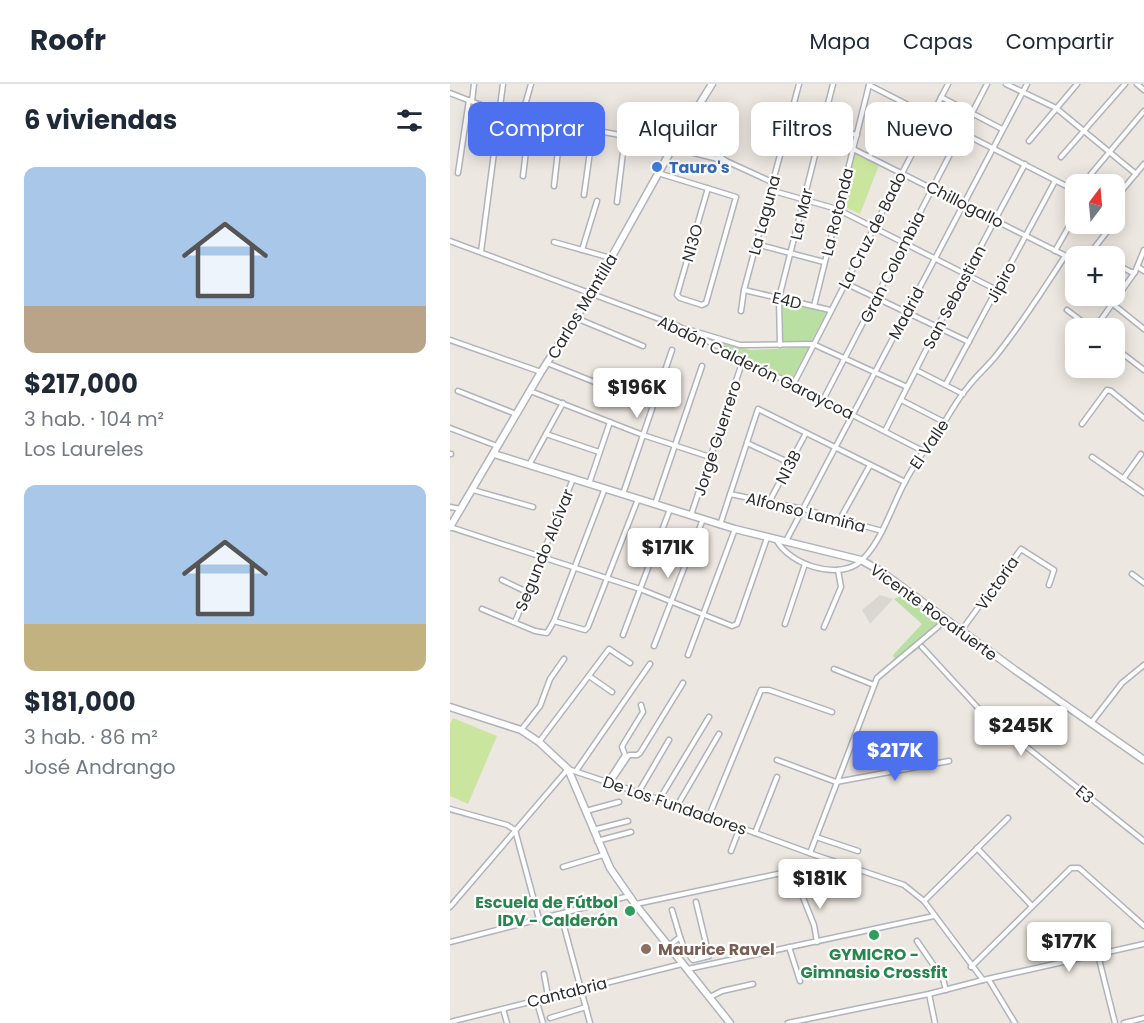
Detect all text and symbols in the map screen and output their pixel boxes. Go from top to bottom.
text: Roofr [30,21,106,60]
text: Mapa [809,27,870,56]
text: Capas [903,27,973,56]
text: Compartir [1006,27,1114,56]
text: 6 viviendas [24,102,177,138]
chip: Comprar [468,102,605,156]
chip: Alquilar [617,102,739,156]
chip: Filtros [751,102,853,156]
chip: Nuevo [865,102,974,156]
icon: filters [393,104,426,137]
place label: Tauro's [669,156,730,179]
marker: Tauro's [650,160,664,174]
street label: La Rotonda [815,166,860,259]
street label: La Cruz de Bado [833,168,912,293]
street label: La Laguna [743,173,786,258]
north arrow [1065,174,1125,234]
map controls [1065,174,1125,378]
street label: Chillogallo [922,175,1008,234]
street label: La Mar [784,186,819,242]
icon: home [171,206,279,314]
street label: Gran Colombia [854,207,931,327]
street label: N13O [676,222,709,265]
street label: San Sebastian [917,241,992,353]
button: + [1065,246,1125,306]
street label: Carlos Mantilla [542,249,623,363]
street label: Jipiro [981,258,1022,307]
street label: Madrid [883,283,930,343]
street label: E4D [770,286,804,315]
street label: Abdón Calderón Garaycoa [654,310,858,425]
button: − [1065,318,1125,378]
text: $217,000 [24,366,138,402]
pin: $196K [595,368,679,419]
text: $196K [607,373,667,401]
street label: Jorge Guerrero [688,377,747,499]
text: 3 hab. · 104 m² [24,405,164,433]
street label: El Valle [904,415,955,474]
text: Los Laureles [24,435,144,463]
street label: N13B [770,446,807,488]
street label: Segundo Alcívar [509,486,579,615]
street label: Alfonso Lamiña [744,487,868,538]
icon: home [171,524,279,632]
pin: $171K [626,528,710,579]
text: $171K [642,533,694,561]
street label: Victoria [970,552,1024,615]
street label: Vicente Rocafuerte [865,558,1002,667]
text: $181,000 [24,684,136,720]
pin: $245K [979,706,1063,757]
text: $245K [988,711,1054,739]
text: 3 hab. · 86 m² [24,723,158,751]
pin: $217K [853,731,937,782]
text: $217K [867,736,923,764]
text: José Andrango [24,753,175,781]
street label: De Los Fundadores [600,770,750,841]
street label: E3 [1071,780,1099,809]
pin: $181K [778,859,862,910]
text: $181K [792,864,848,892]
place label: Escuela de Fútbol IDV - Calderón [475,891,618,932]
marker: Escuela de Fútbol IDV - Calderón [623,904,637,918]
pin: $177K [1027,922,1111,973]
text: $177K [1041,927,1097,955]
marker: GYMICRO - Gimnasio Crossfit [867,928,881,942]
place label: Maurice Ravel [658,938,775,961]
marker: Maurice Ravel [639,942,653,956]
place label: GYMICRO - Gimnasio Crossfit [801,943,947,984]
street label: Cantabria [525,971,609,1014]

